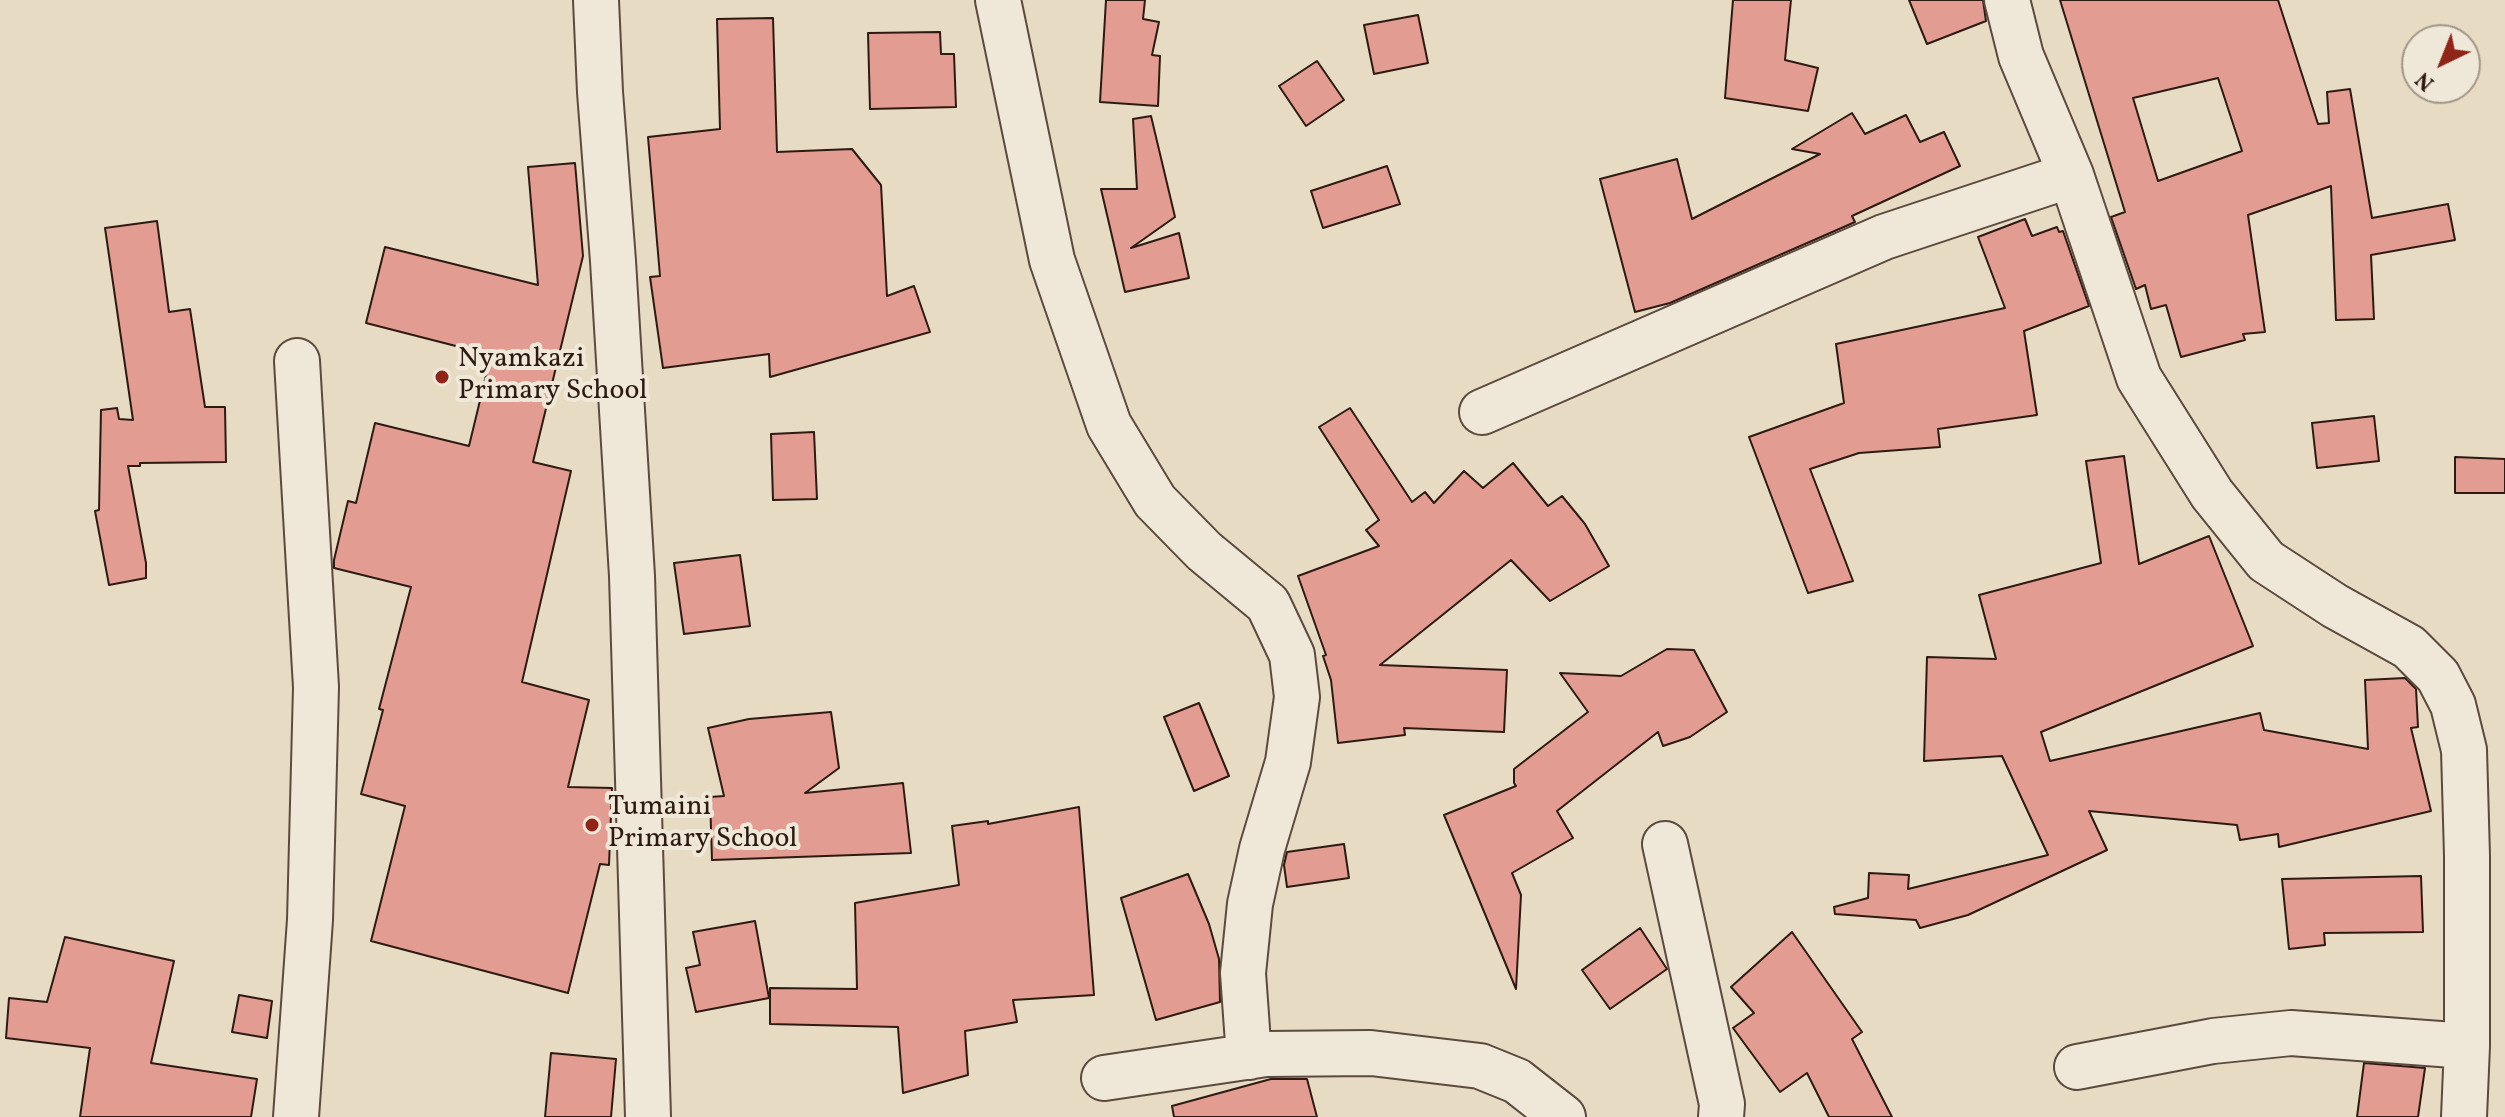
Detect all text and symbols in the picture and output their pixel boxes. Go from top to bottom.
north arrow [2401,24,2481,104]
text: N [2409,64,2442,97]
place label: Nyamkazi Primary School [458,344,647,410]
marker: Nyamkazi Primary School [433,368,451,386]
place label: Tumaini Primary School [608,792,797,858]
marker: Tumaini Primary School [583,816,601,834]

